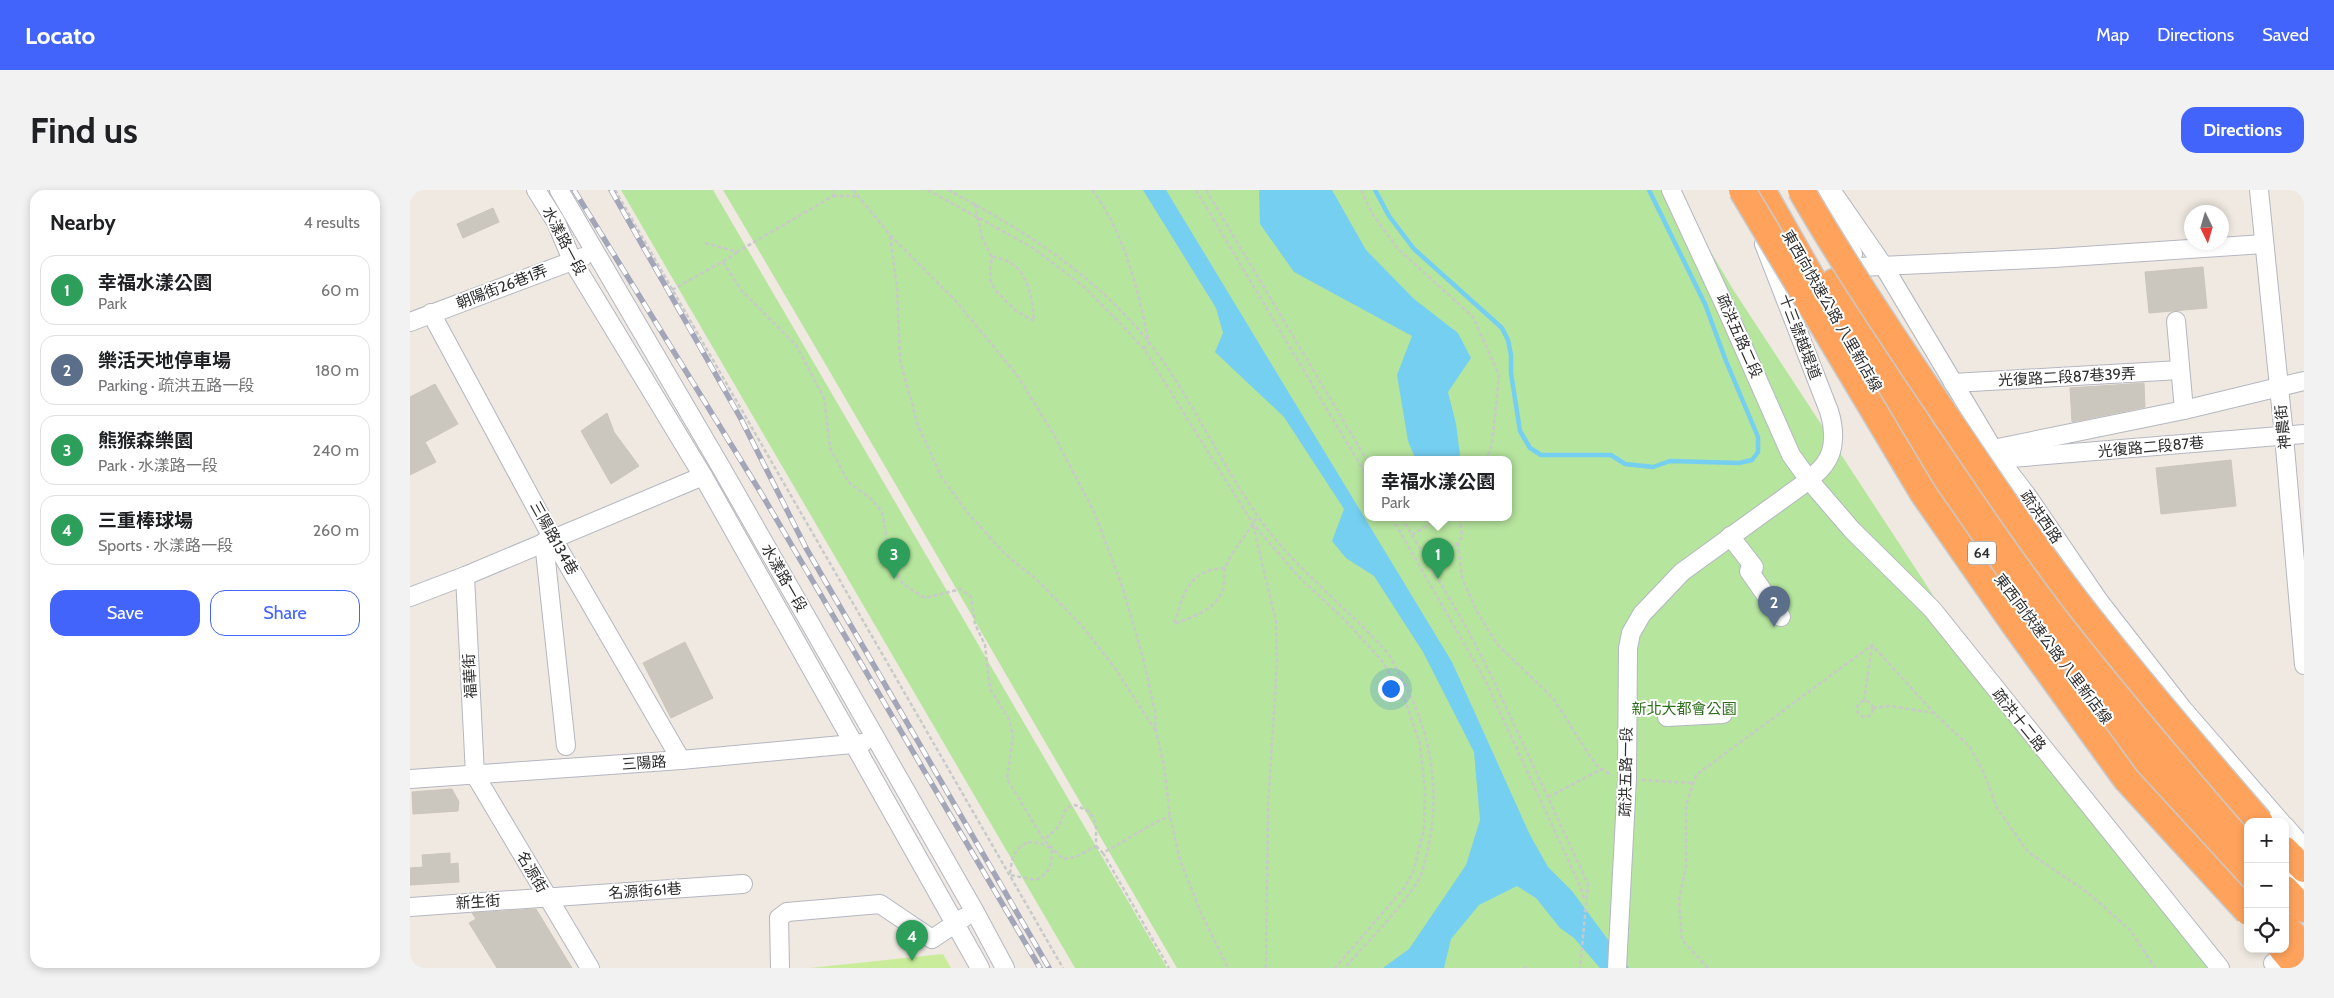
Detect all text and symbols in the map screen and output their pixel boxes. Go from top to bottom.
text: Locato [25,21,95,50]
text: Map [2096,24,2129,46]
text: Directions [2157,24,2234,46]
text: Saved [2262,24,2309,46]
button: Directions [2181,107,2304,153]
text: Find us [30,109,138,152]
street label: 水漾路一段 [538,204,590,278]
north arrow [2184,205,2229,250]
text: Nearby [50,210,116,235]
text: 4 results [303,213,360,232]
street label: 東西向快速公路 八里新店線 [1778,227,1886,395]
street label: 朝陽街26巷1弄 [454,261,550,313]
text: 幸福水漾公園 [98,271,212,294]
text: 1 [64,281,70,300]
text: 60 m [321,281,359,300]
street label: 疏洪五路二段 [1712,291,1766,381]
street label: 十三號越堤道 [1775,292,1825,382]
text: Park [98,294,127,313]
text: 樂活天地停車場 [98,349,231,372]
text: 2 [63,361,71,380]
text: 180 m [315,361,359,380]
street label: 光復路二段87巷39弄 [1997,364,2137,390]
text: Parking · 疏洪五路一段 [98,376,254,395]
street label: 神農街 [2272,404,2294,450]
text: 熊猴森樂園 [98,429,193,452]
street label: 光復路二段87巷 [2097,433,2205,461]
text: 3 [63,441,71,460]
text: 240 m [313,441,359,460]
text: Park · 水漾路一段 [98,456,218,475]
popup [1364,456,1512,521]
text: 幸福水漾公園 [1381,470,1495,493]
street label: 疏洪西路 [2016,487,2066,547]
text: Park [1381,493,1410,512]
street label: 三陽路134巷 [526,498,582,578]
text: 三重棒球場 [98,509,193,532]
text: 4 [62,521,72,540]
text: 260 m [313,521,359,540]
text: Sports · 水漾路一段 [98,536,233,555]
pin: 3 [878,538,910,579]
pin: 1 [1422,538,1454,579]
street label: 水漾路一段 [757,541,811,615]
road number: 64 [1968,542,1996,564]
street label: 東西向快速公路 八里新店線 [1991,570,2115,728]
pin: 2 [1758,586,1790,627]
button: Save [50,590,200,636]
button: Share [210,590,360,636]
street label: 福華街 [460,653,480,699]
your location [1378,676,1404,702]
street label: 疏洪十二路 [1988,685,2050,755]
park label: 新北大都會公園 [1631,700,1737,718]
street label: 疏洪五路一段 [1616,727,1636,817]
street label: 三陽路 [621,752,667,774]
map controls [2244,818,2289,953]
button: + [2244,818,2289,863]
street label: 名源街 [513,848,551,896]
button: − [2244,863,2289,908]
street label: 名源街61巷 [608,879,682,903]
street label: 新生街 [455,891,501,913]
button: locate [2244,908,2289,953]
pin: 4 [896,920,928,961]

